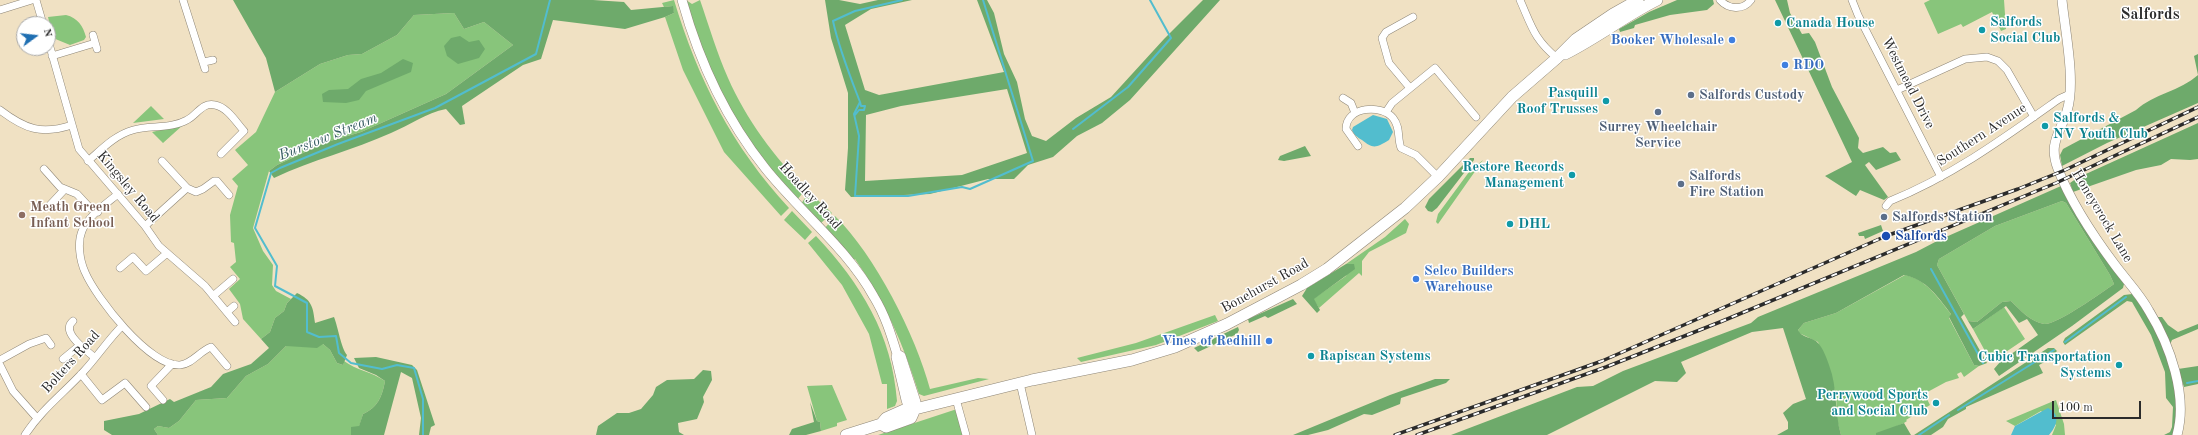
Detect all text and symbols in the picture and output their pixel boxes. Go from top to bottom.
district label: Salfords [2120,5,2180,25]
place label: Salfords Social Club [1990,14,2060,46]
place label: Canada House [1786,15,1875,31]
north arrow [16,16,56,56]
marker: Canada House [1773,18,1783,28]
marker: Salfords Social Club [1977,25,1987,35]
text: N [41,28,54,39]
place label: Booker Wholesale [1611,32,1724,48]
street label: Westmead Drive [1878,34,1938,132]
marker: Booker Wholesale [1727,35,1737,45]
place label: RDO [1793,57,1824,73]
marker: RDO [1780,60,1790,70]
place label: Pasquill Roof Trusses [1516,85,1598,118]
place label: Salfords Custody [1699,87,1805,103]
marker: Salfords Custody [1686,90,1696,100]
marker: Pasquill Roof Trusses [1601,96,1611,106]
street label: Southern Avenue [1934,100,2030,170]
marker: Surrey Wheelchair Service [1653,107,1663,117]
water label: Burstow Stream [276,109,380,165]
place label: Salfords & NV Youth Club [2053,110,2148,142]
place label: Surrey Wheelchair Service [1599,119,1717,152]
marker: Salfords & NV Youth Club [2040,121,2050,131]
street label: Kingsley Road [93,148,163,226]
street label: Hoadley Road [775,159,845,233]
place label: Restore Records Management [1462,159,1564,192]
street label: Honeycrock Lane [2068,167,2136,265]
place label: Salfords Fire Station [1689,168,1764,200]
marker: Restore Records Management [1567,170,1577,180]
marker: Salfords Fire Station [1676,179,1686,189]
place label: Meath Green Infant School [30,199,114,232]
place label: Salfords Station [1892,209,1993,225]
marker: Meath Green Infant School [17,210,27,220]
marker: Salfords Station [1879,212,1889,222]
place label: DHL [1518,216,1550,232]
marker: DHL [1505,219,1515,229]
place label: Salfords [1895,228,1947,244]
marker: Salfords [1880,230,1892,242]
street label: Bonehurst Road [1218,255,1312,317]
place label: Selco Builders Warehouse [1424,263,1513,296]
marker: Selco Builders Warehouse [1411,274,1421,284]
street label: Bolters Road [38,327,104,397]
place label: Vines of Redhill [1162,333,1261,349]
marker: Vines of Redhill [1264,336,1274,346]
place label: Rapiscan Systems [1319,348,1430,364]
place label: Cubic Transportation Systems [1978,349,2111,382]
marker: Rapiscan Systems [1306,351,1316,361]
marker: Cubic Transportation Systems [2114,360,2124,370]
place label: Perrywood Sports and Social Club [1817,387,1928,420]
scale bar [2054,393,2143,419]
marker: Perrywood Sports and Social Club [1931,398,1941,408]
text: 100 m [2059,402,2093,414]

